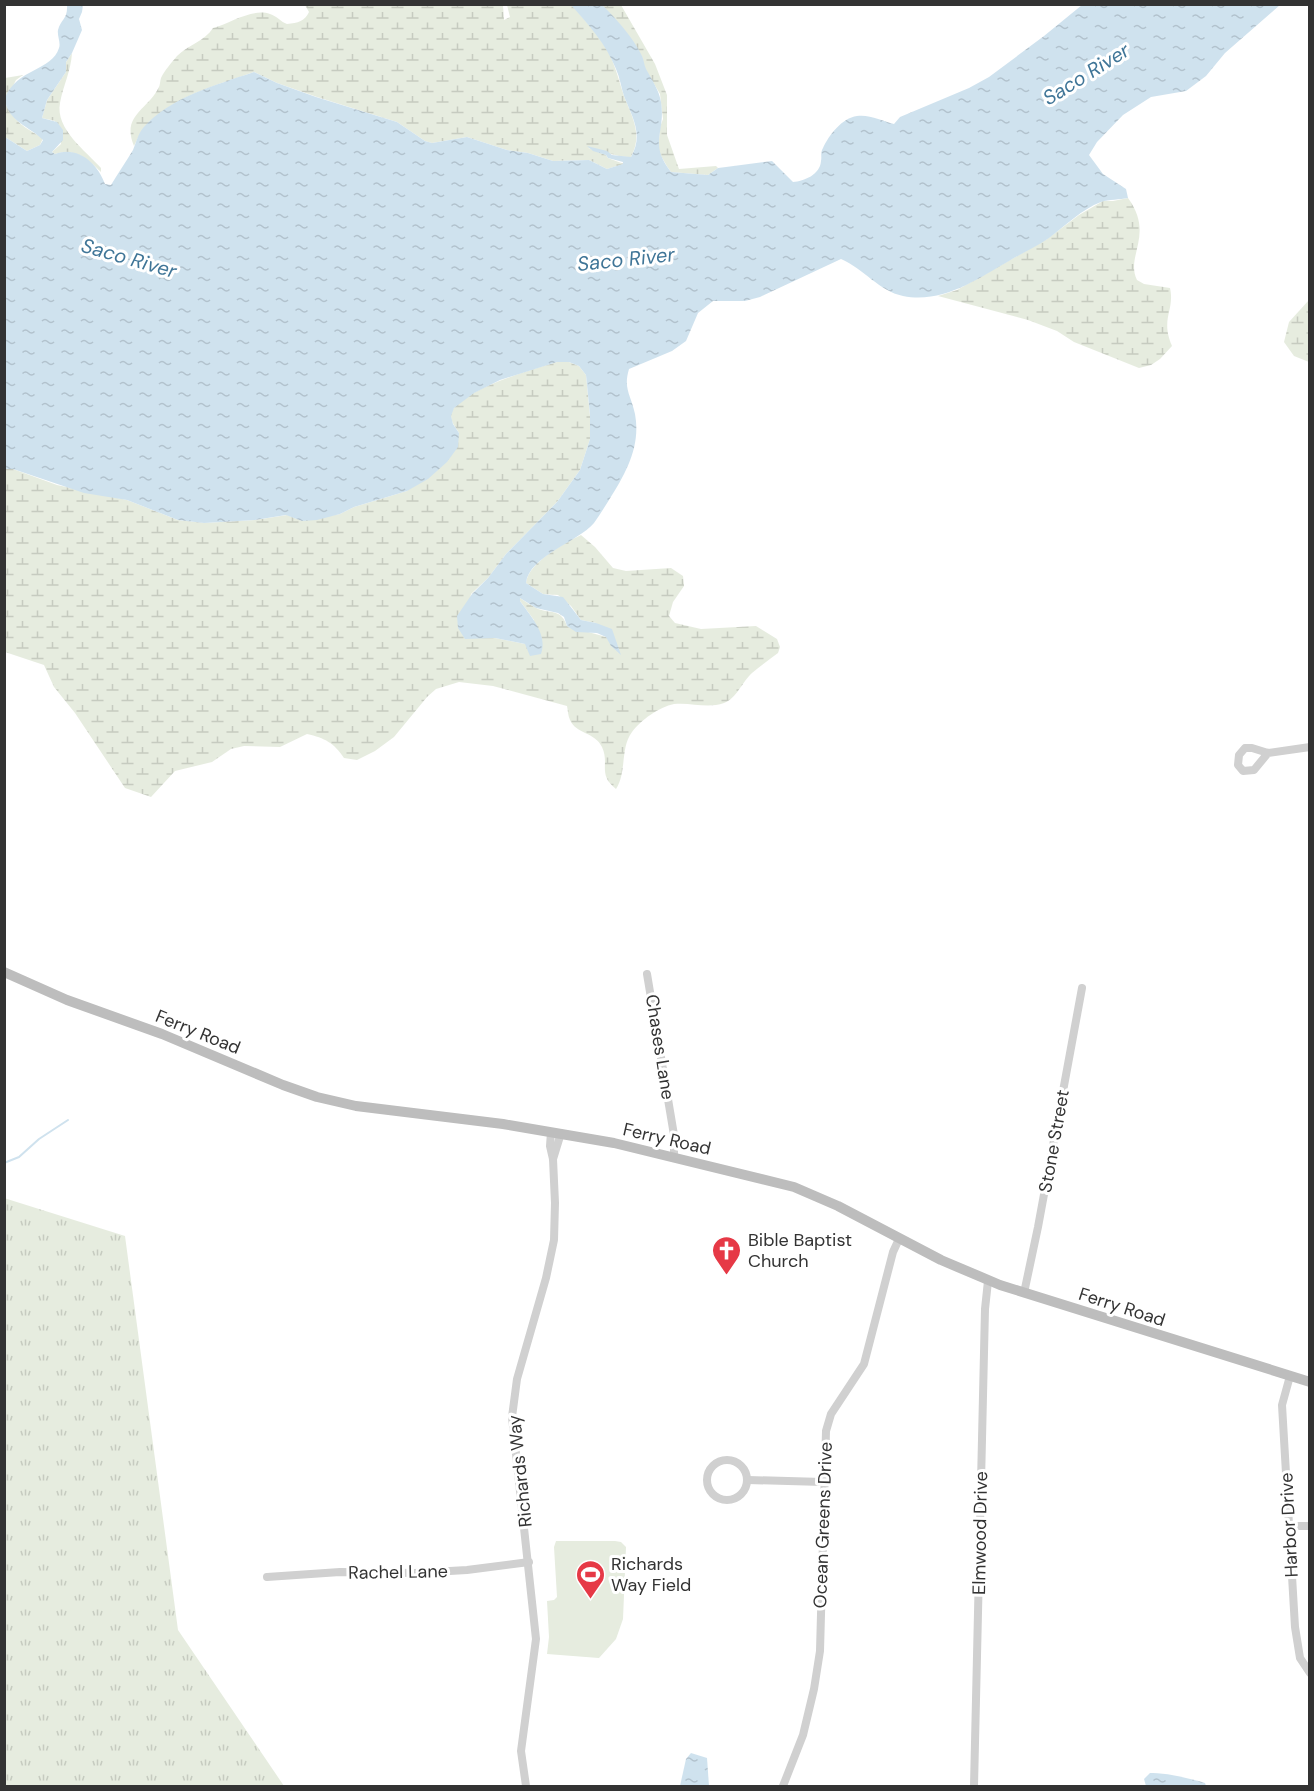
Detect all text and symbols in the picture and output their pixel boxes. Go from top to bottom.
water label: Saco River [1038,37,1135,111]
water label: Saco River [78,232,180,284]
water label: Saco River [576,241,677,277]
street label: Chases Lane [640,993,680,1101]
street label: Ferry Road [152,1004,244,1060]
street label: Stone Street [1033,1088,1075,1194]
street label: Ferry Road [621,1117,713,1161]
place label: Bible Baptist Church [748,1228,852,1273]
church icon: Bible Baptist Church [711,1234,743,1276]
street label: Ferry Road [1076,1282,1168,1332]
street label: Richards Way [502,1414,538,1528]
street label: Ocean Greens Drive [808,1441,838,1609]
street label: Elmwood Drive [967,1471,993,1595]
street label: Harbor Drive [1274,1472,1304,1578]
place label: Richards Way Field [611,1552,691,1597]
sports icon: Richards Way Field [574,1558,606,1600]
street label: Rachel Lane [348,1559,448,1585]

